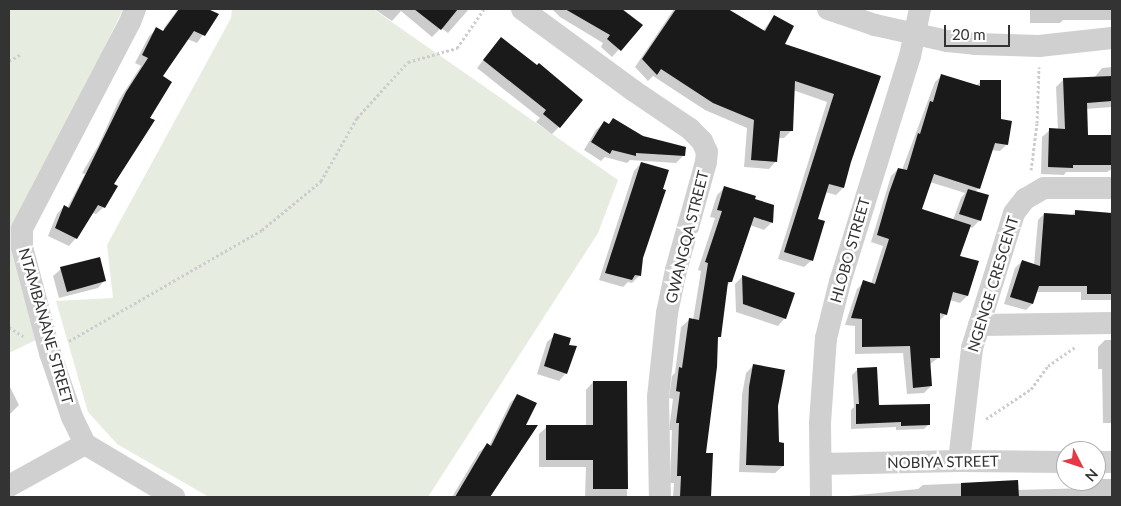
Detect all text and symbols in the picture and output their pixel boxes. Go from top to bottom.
scale bar [946,15,1012,47]
text: 20 m [952,25,986,43]
street label: GWANGQA STREET [662,169,712,305]
street label: HLOBO STREET [826,195,874,305]
street label: NGENGE CRESCENT [964,214,1022,354]
street label: NTAMBANANE STREET [15,246,77,406]
north arrow [1056,441,1106,491]
street label: NOBIYA STREET [887,452,999,472]
text: N [1082,466,1102,485]

